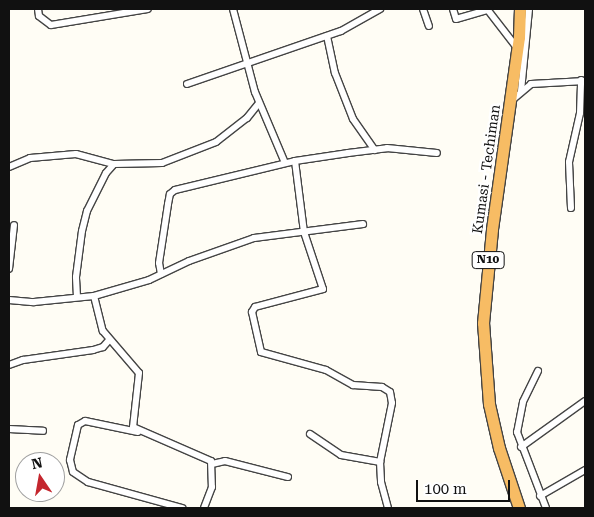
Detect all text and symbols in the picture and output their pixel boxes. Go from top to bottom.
street label: Kumasi - Techiman [469,103,503,235]
road number: N10 [470,250,506,270]
north arrow [15,452,65,502]
text: N [30,454,44,472]
scale bar [419,470,513,502]
text: 100 m [424,480,467,498]

